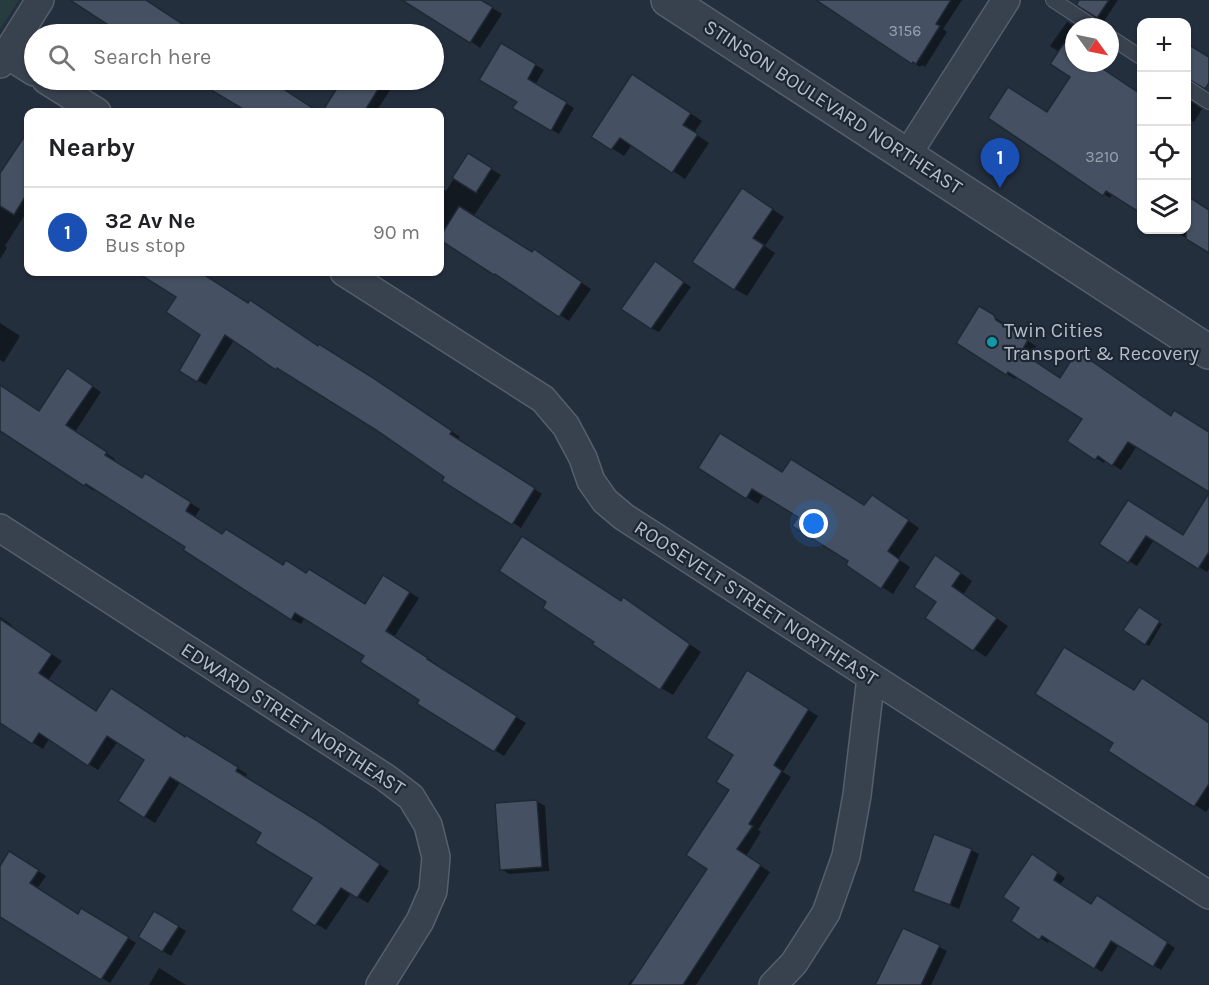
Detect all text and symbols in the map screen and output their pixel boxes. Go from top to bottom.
street label: STINSON BOULEVARD NORTHEAST [700,15,966,199]
north arrow [1065,18,1119,72]
map controls [1137,18,1191,234]
button: + [1137,18,1191,72]
house number: 3156 [889,21,921,40]
search box [24,24,444,90]
icon: search [45,41,78,74]
text: Search here [93,44,211,70]
button: − [1137,72,1191,126]
button: locate [1137,126,1191,180]
text: Nearby [48,132,135,163]
pin: 1 [980,138,1020,188]
house number: 3210 [1085,147,1119,166]
button: layers [1137,180,1191,234]
text: 32 Av Ne [105,208,195,234]
text: 1 [64,221,71,244]
text: 90 m [373,221,420,244]
text: Bus stop [105,234,185,257]
place label: Twin Cities Transport & Recovery [1004,319,1199,365]
marker: Twin Cities Transport & Recovery [985,335,999,349]
your location [799,509,828,538]
street label: ROOSEVELT STREET NORTHEAST [630,516,882,690]
street label: EDWARD STREET NORTHEAST [177,638,409,800]

